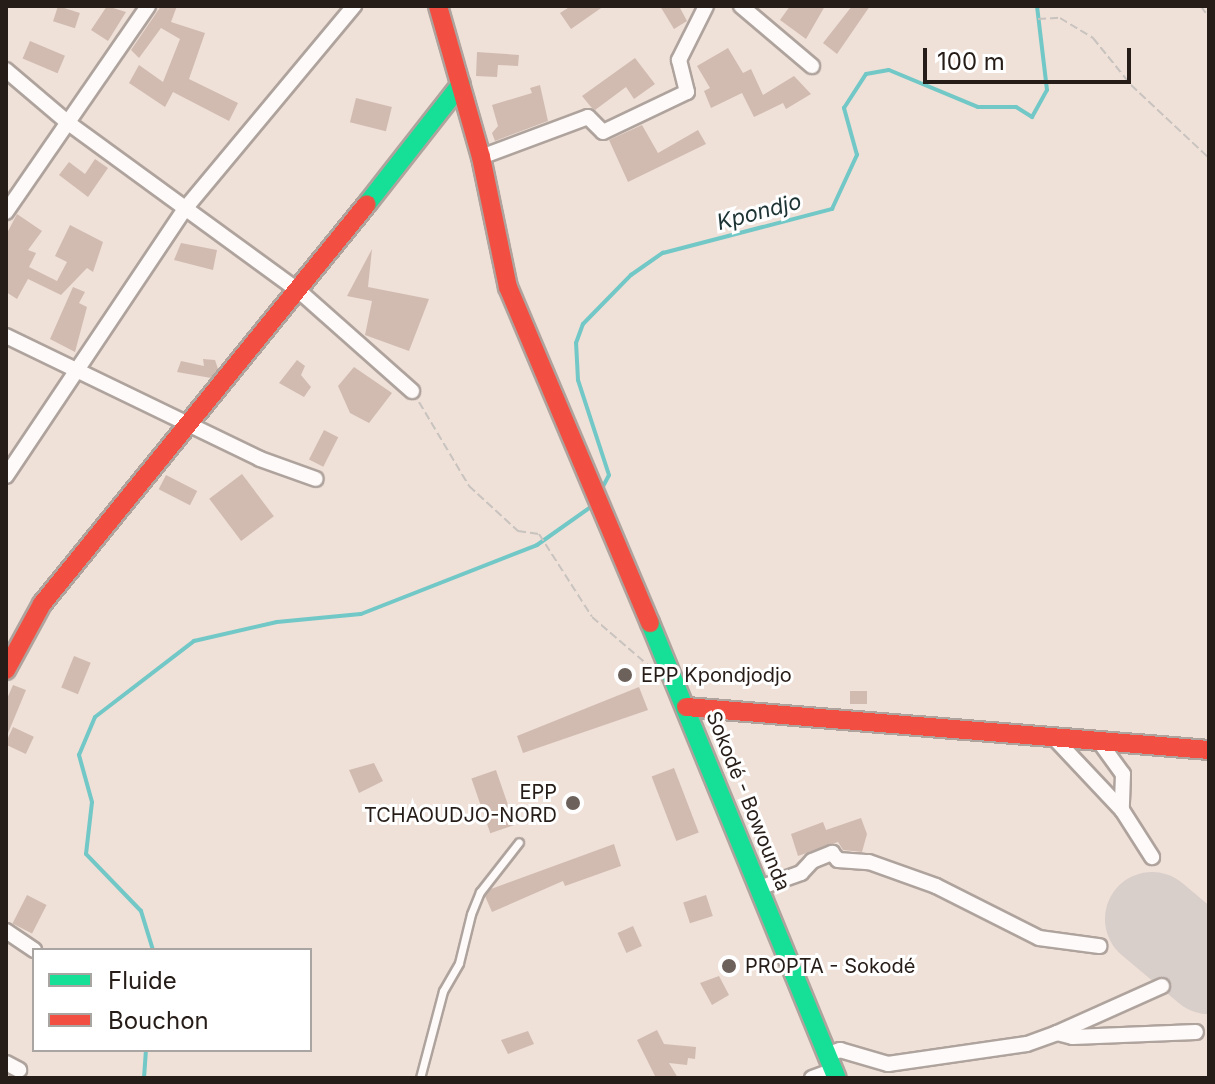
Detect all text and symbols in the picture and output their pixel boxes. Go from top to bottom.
scale bar [927,32,1135,82]
text: 100 m [937,47,1005,76]
water label: Kpondjo [714,188,804,236]
place label: EPP Kpondjodjo [641,663,792,687]
marker: EPP Kpondjodjo [616,666,634,684]
street label: Sokodé - Bowounda [701,708,795,894]
place label: EPP TCHAOUDJO-NORD [364,780,557,827]
marker: EPP TCHAOUDJO-NORD [564,794,582,812]
legend [32,948,312,1052]
place label: PROPTA - Sokodé [745,954,915,978]
marker: PROPTA - Sokodé [720,957,738,975]
text: Fluide [108,966,177,995]
text: Bouchon [108,1006,209,1035]

